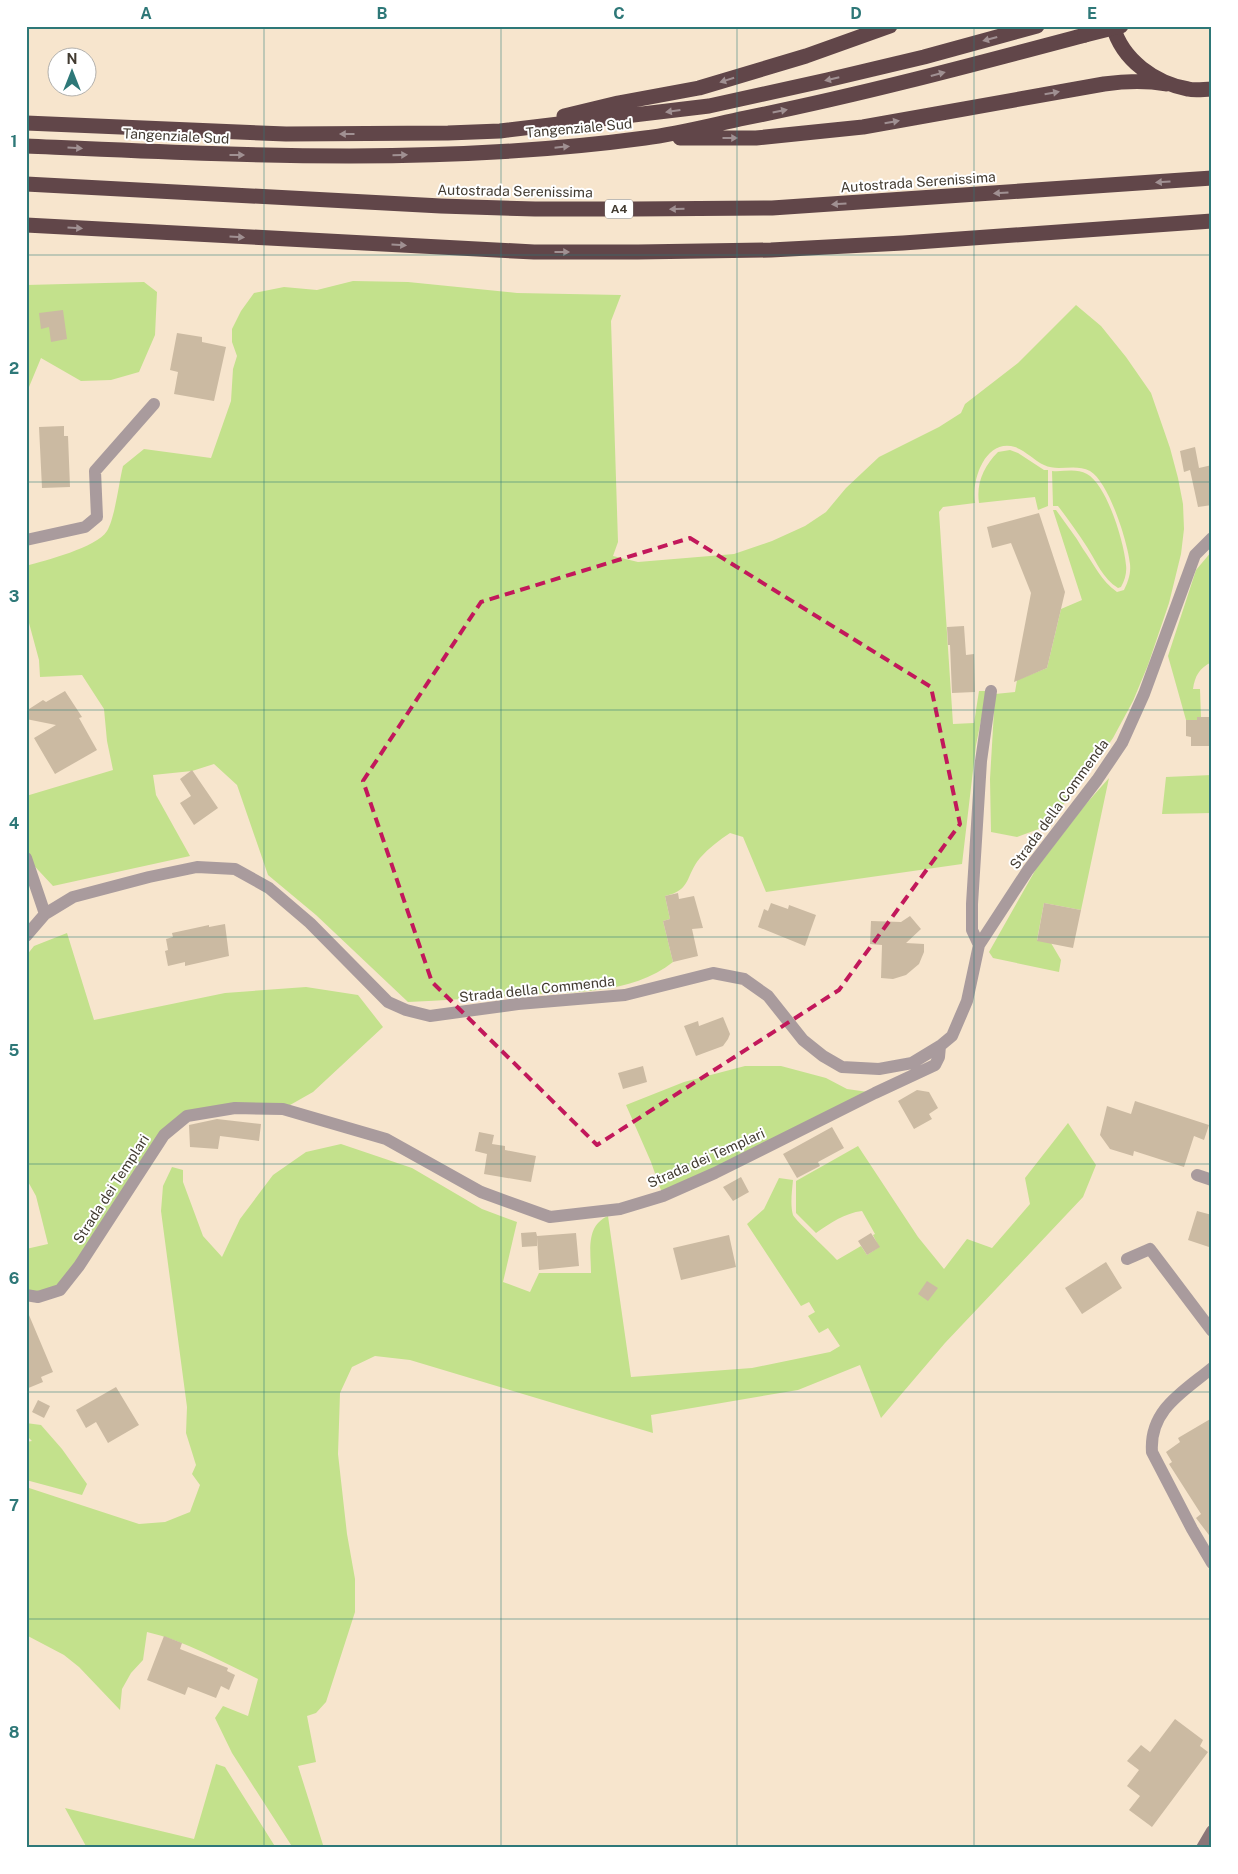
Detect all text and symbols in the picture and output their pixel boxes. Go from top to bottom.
text: A [140,4,152,23]
text: B [377,4,388,23]
text: C [613,4,625,23]
text: D [850,4,862,23]
text: E [1087,4,1097,23]
one-way arrow [982,35,997,43]
north arrow [48,48,98,98]
text: N [67,51,77,67]
one-way arrow [931,69,946,77]
one-way arrow [825,75,840,83]
one-way arrow [719,76,734,84]
one-way arrow [1044,88,1060,96]
one-way arrow [665,107,681,115]
one-way arrow [772,107,788,115]
street label: Tangenziale Sud [525,115,633,141]
one-way arrow [884,118,899,126]
street label: Tangenziale Sud [122,125,230,147]
one-way arrow [338,130,354,138]
text: 1 [11,132,17,151]
one-way arrow [722,134,738,142]
one-way arrow [554,142,570,150]
one-way arrow [67,145,83,153]
one-way arrow [230,151,246,159]
one-way arrow [392,151,408,159]
street label: Autostrada Serenissima [840,169,996,195]
one-way arrow [1155,178,1171,186]
street label: Autostrada Serenissima [437,182,593,200]
one-way arrow [993,189,1009,197]
road number: A4 [605,200,633,218]
one-way arrow [831,200,847,208]
one-way arrow [668,205,684,213]
one-way arrow [67,224,83,232]
one-way arrow [229,233,245,241]
one-way arrow [392,242,408,250]
one-way arrow [554,248,570,256]
text: 2 [9,359,19,378]
text: 3 [9,587,19,606]
street label: Strada della Commenda [1007,736,1111,872]
text: 4 [9,814,20,833]
street label: Strada della Commenda [458,973,616,1005]
text: 5 [9,1041,20,1060]
street label: Strada dei Templari [645,1125,767,1191]
street label: Strada dei Templari [70,1132,152,1246]
text: 6 [9,1269,19,1288]
text: 7 [9,1496,19,1515]
text: 8 [9,1723,20,1742]

